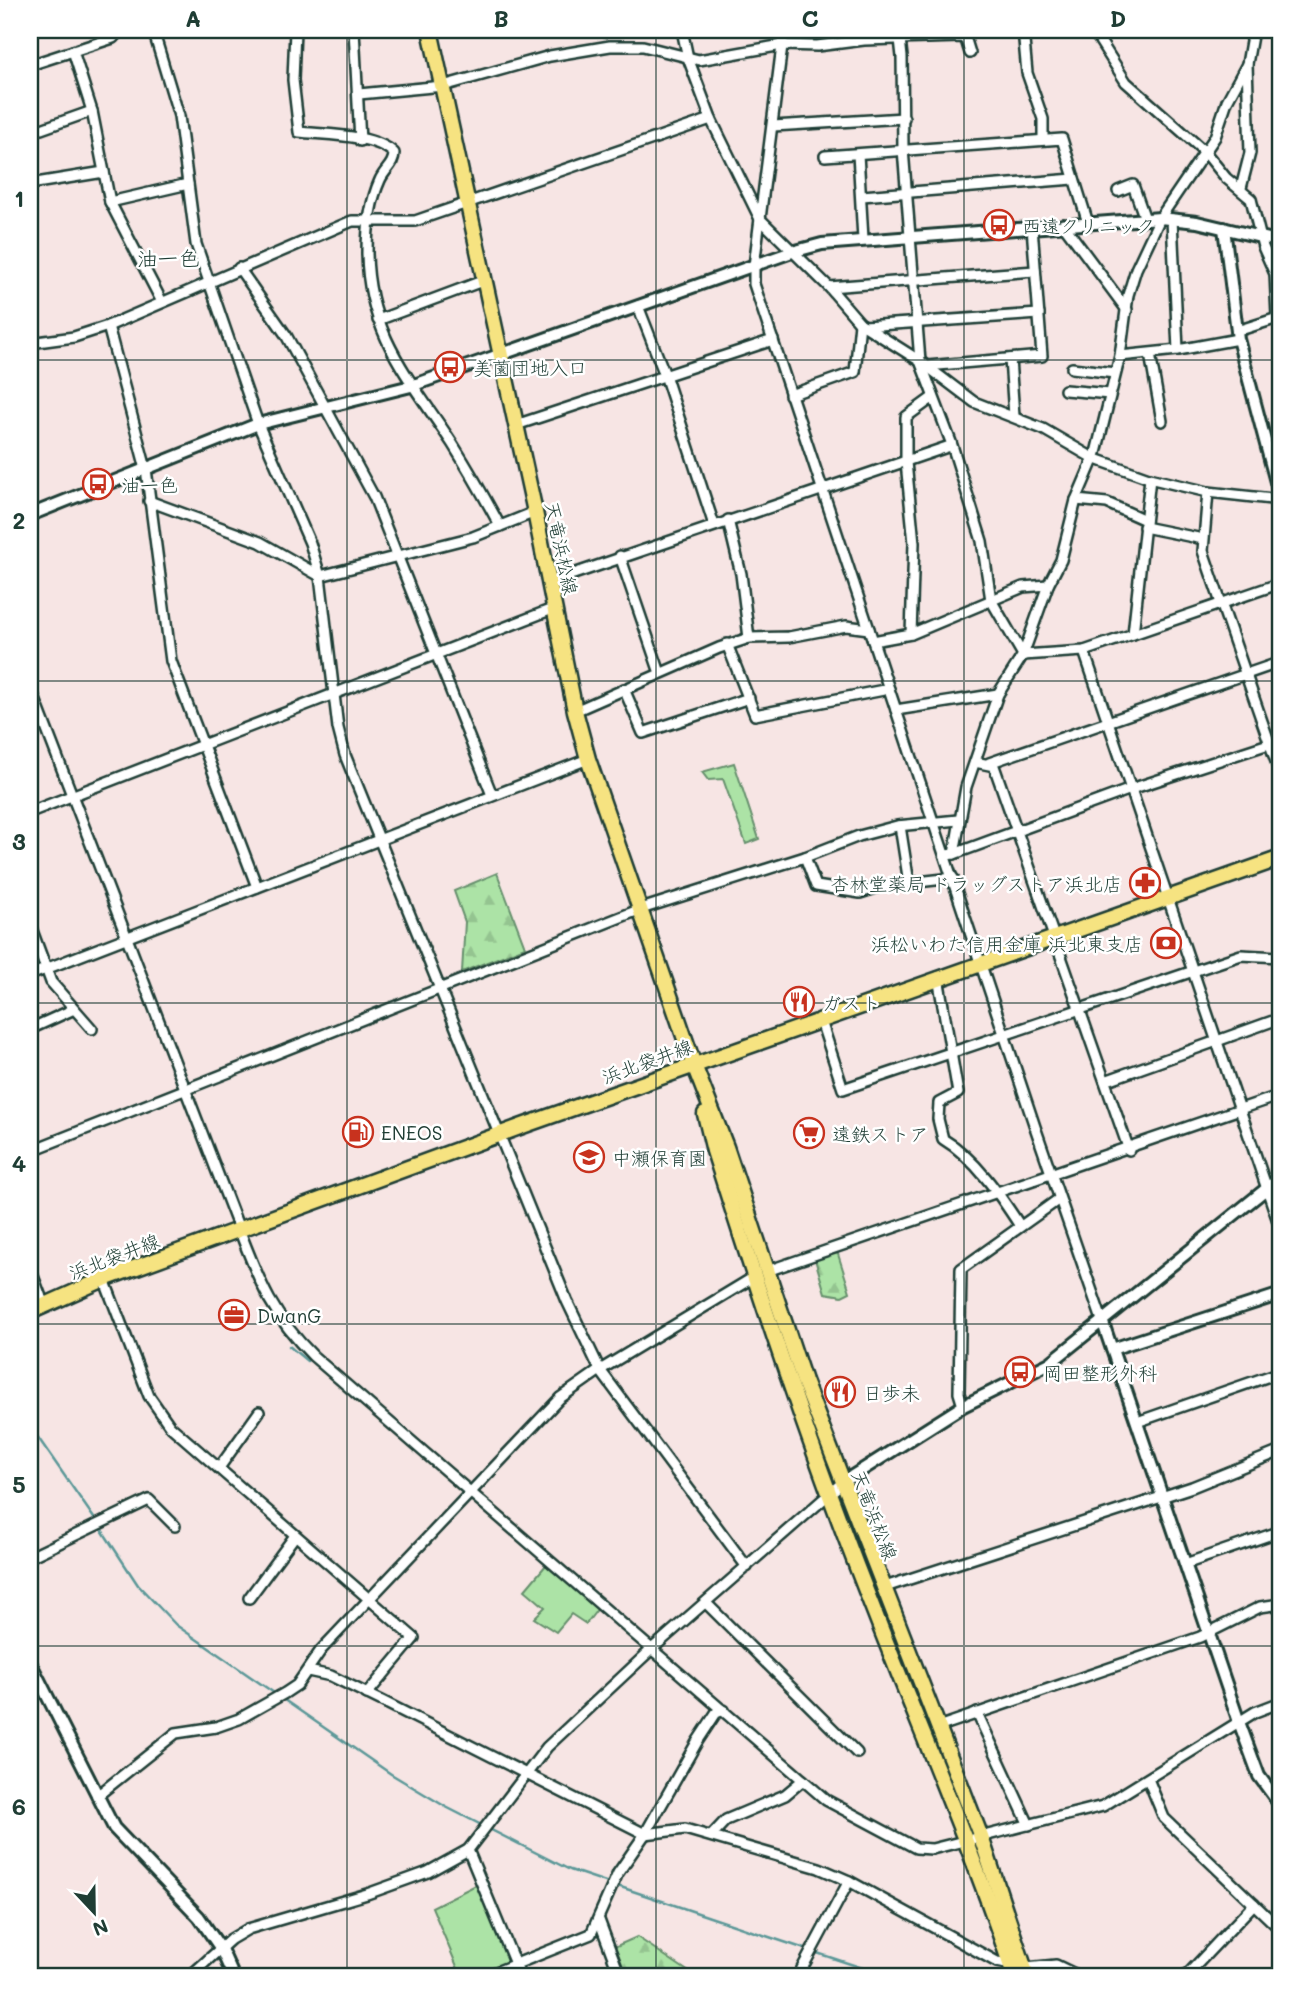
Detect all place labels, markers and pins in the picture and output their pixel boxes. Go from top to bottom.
bus stop icon: 西遠クリニック [982,208,1016,242]
place label: 西遠クリニック [1022,213,1155,238]
bus stop icon: 美薗団地入口 [433,350,467,384]
place label: 美薗団地入口 [473,355,587,380]
bus stop icon: 油一色 [81,467,115,501]
place label: 油一色 [121,472,178,497]
pharmacy icon: 杏林堂薬局 ドラッグストア浜北店 [1128,866,1162,900]
place label: 杏林堂薬局 ドラッグストア浜北店 [831,871,1122,896]
bank icon: 浜松いわた信用金庫 浜北東支店 [1149,926,1183,960]
place label: 浜松いわた信用金庫 浜北東支店 [871,931,1143,956]
restaurant icon: ガスト [782,985,816,1019]
place label: ガスト [822,990,881,1015]
fuel station icon: ENEOS [341,1115,375,1149]
supermarket icon: 遠鉄ストア [792,1116,826,1150]
place label: ENEOS [381,1120,443,1145]
place label: 遠鉄ストア [832,1121,929,1146]
school or university icon: 中瀬保育園 [572,1140,606,1174]
place label: 中瀬保育園 [612,1145,707,1170]
office icon: DwanG [217,1298,251,1332]
place label: DwanG [257,1303,321,1328]
bus stop icon: 岡田整形外科 [1003,1355,1037,1389]
place label: 岡田整形外科 [1043,1360,1157,1385]
restaurant icon: 日歩未 [823,1375,857,1409]
place label: 日歩未 [863,1380,920,1405]

